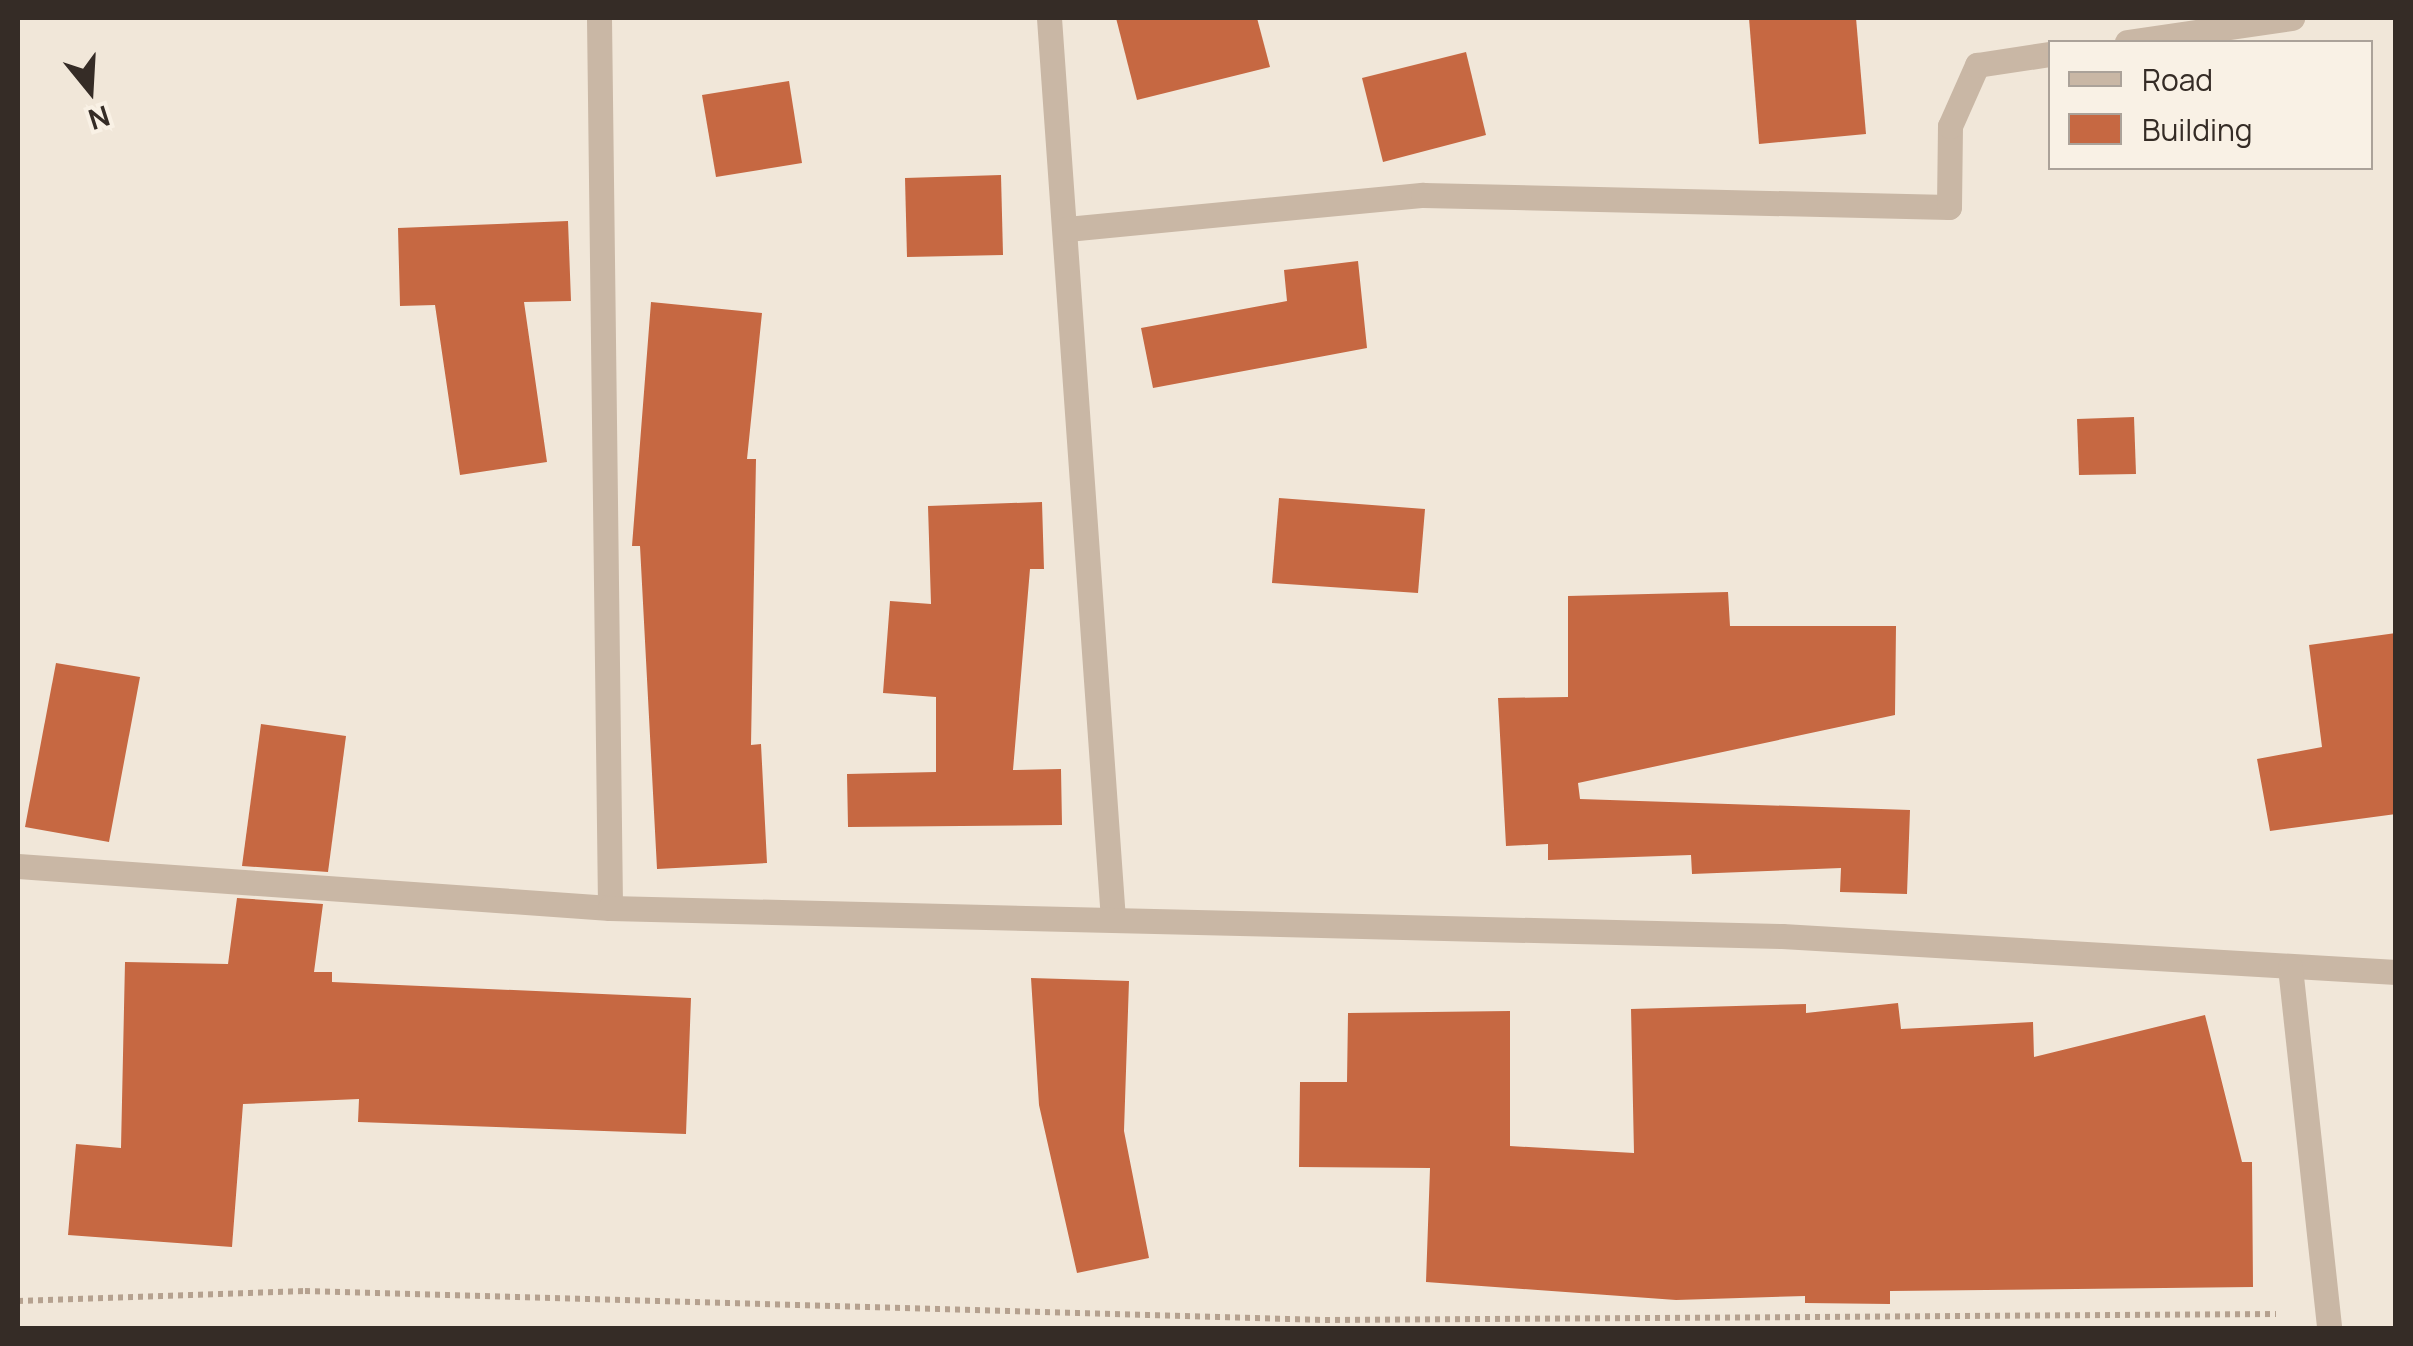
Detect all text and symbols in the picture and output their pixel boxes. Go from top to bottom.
north arrow [40,40,140,140]
legend [2048,40,2373,170]
text: Road [2142,59,2213,100]
text: N [84,97,115,140]
text: Building [2142,109,2253,150]

